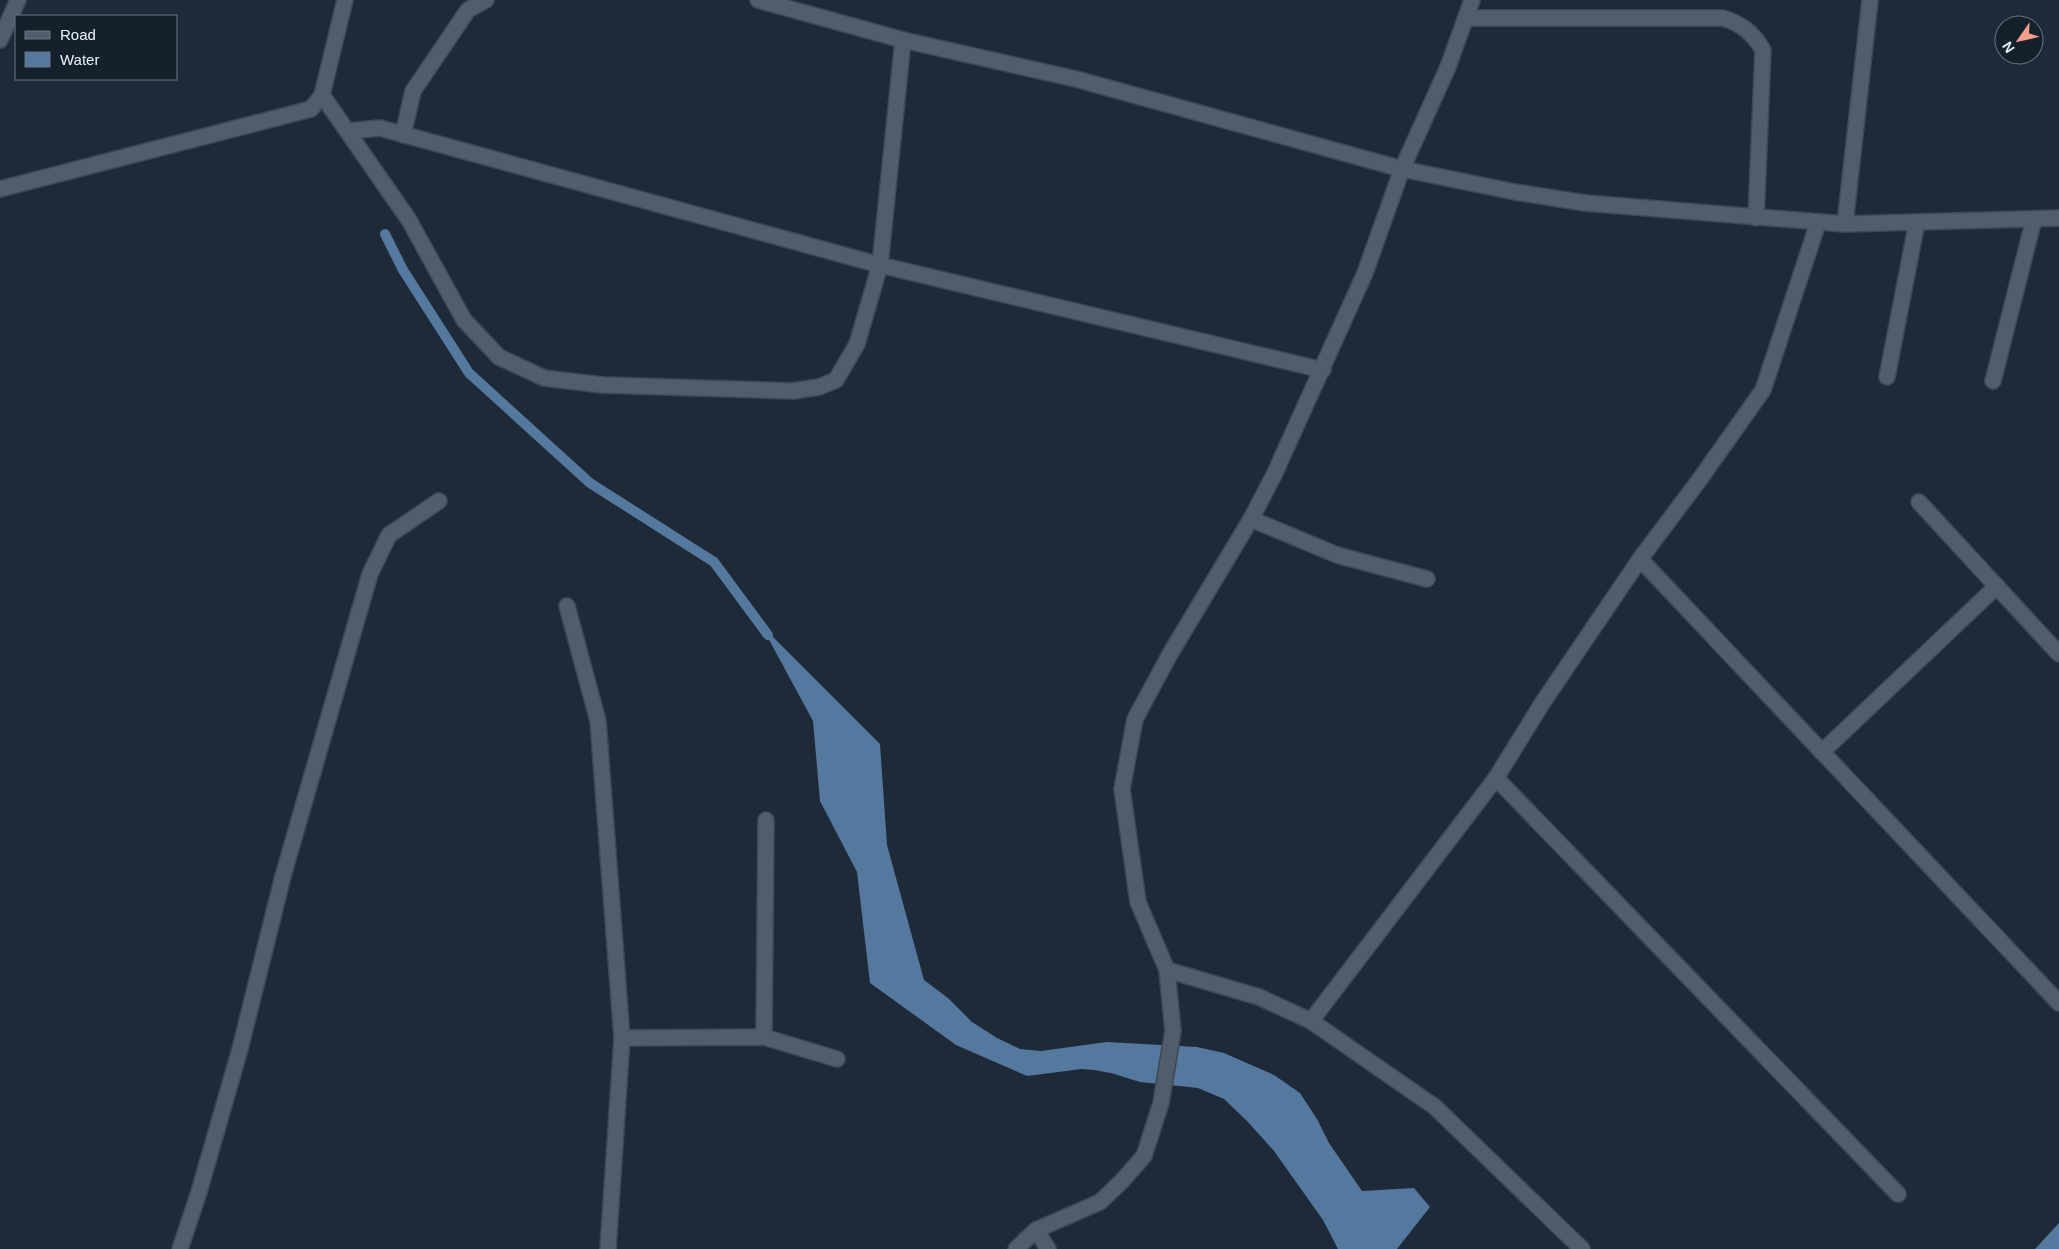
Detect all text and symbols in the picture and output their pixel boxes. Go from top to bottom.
legend [15,15,178,80]
north arrow [1994,15,2044,65]
text: Road [60,26,96,43]
text: N [1999,39,2018,56]
text: Water [60,51,99,68]

